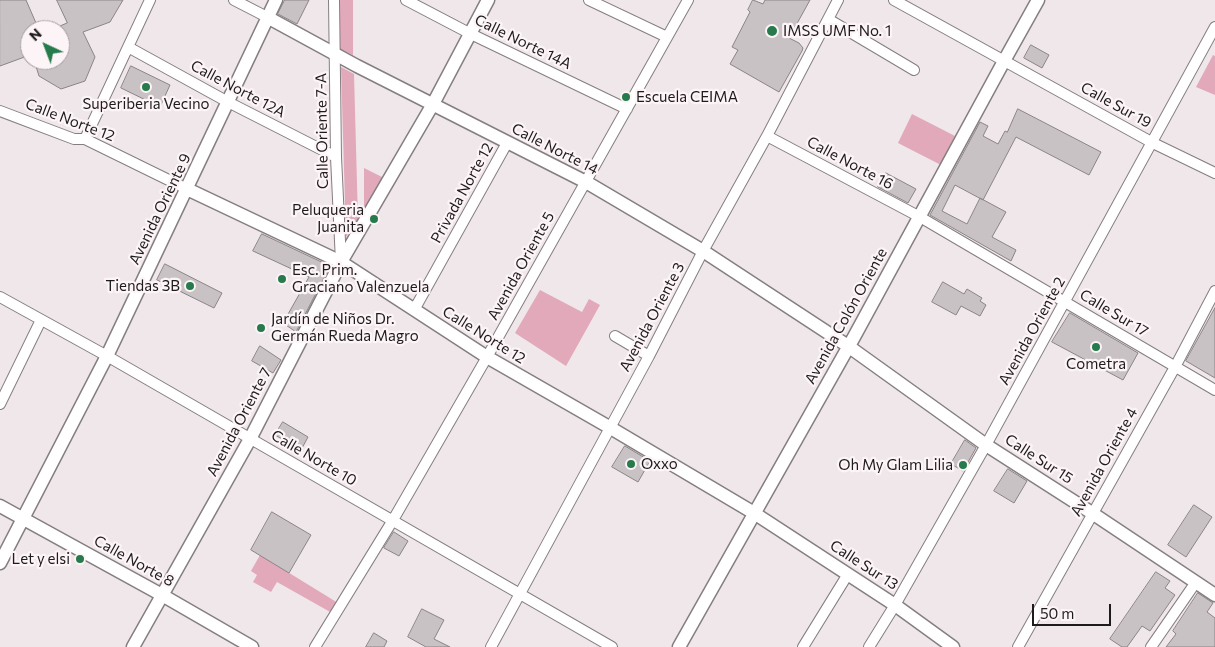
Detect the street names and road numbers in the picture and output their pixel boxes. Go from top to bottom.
street label: Calle Norte 14A [472,11,574,73]
street label: Calle Norte 12A [188,56,288,122]
street label: Calle Oriente 7-A [312,73,332,189]
street label: Calle Sur 19 [1077,78,1155,132]
street label: Calle Norte 12 [23,95,117,145]
street label: Calle Norte 14 [509,119,601,179]
street label: Calle Norte 16 [804,133,896,193]
street label: Privada Norte 12 [427,140,497,246]
street label: Avenida Oriente 9 [125,150,195,268]
street label: Avenida Oriente 5 [484,209,558,323]
street label: Avenida Colón Oriente [801,245,891,387]
street label: Avenida Oriente 3 [616,259,688,375]
street label: Avenida Oriente 2 [995,274,1069,388]
street label: Calle Sur 17 [1076,285,1152,341]
street label: Calle Norte 12 [439,302,529,368]
street label: Avenida Oriente 7 [203,365,275,479]
street label: Avenida Oriente 4 [1067,405,1141,519]
street label: Calle Norte 10 [268,426,360,490]
street label: Calle Sur 15 [1002,430,1076,488]
street label: Calle Norte 8 [91,532,177,590]
street label: Calle Sur 13 [827,536,901,594]

